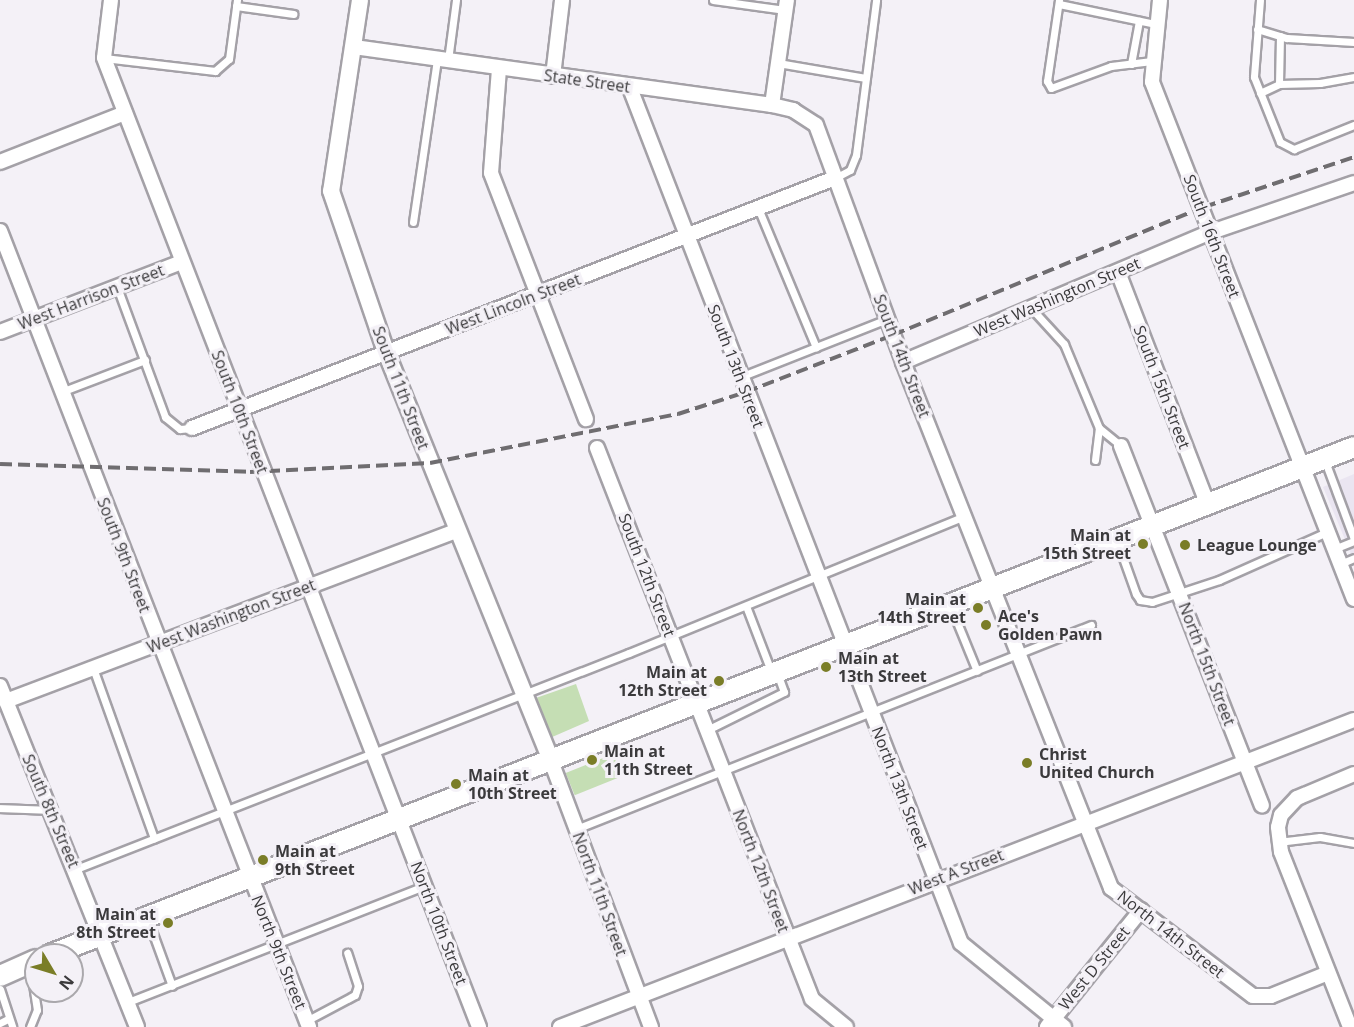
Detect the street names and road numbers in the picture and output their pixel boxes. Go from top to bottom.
street label: State Street [543,65,631,97]
street label: South 16th Street [1180,172,1244,300]
street label: West Washington Street [971,253,1143,341]
street label: West Harrison Street [15,260,167,334]
street label: West Lincoln Street [443,269,583,339]
street label: South 14th Street [870,292,934,420]
street label: South 13th Street [704,302,768,430]
street label: South 15th Street [1130,323,1194,451]
street label: South 11th Street [369,324,433,452]
street label: South 10th Street [208,348,272,476]
street label: South 9th Street [93,495,155,615]
street label: South 12th Street [615,511,679,639]
street label: West Washington Street [144,575,318,657]
street label: North 15th Street [1175,600,1239,728]
street label: North 13th Street [868,724,932,852]
street label: South 8th Street [18,751,84,871]
street label: North 12th Street [729,807,793,935]
street label: North 11th Street [569,829,631,959]
street label: West A Street [906,845,1006,899]
street label: North 10th Street [407,859,471,987]
street label: North 14th Street [1114,886,1228,982]
street label: North 9th Street [247,892,311,1012]
street label: West D Street [1055,922,1133,1014]

